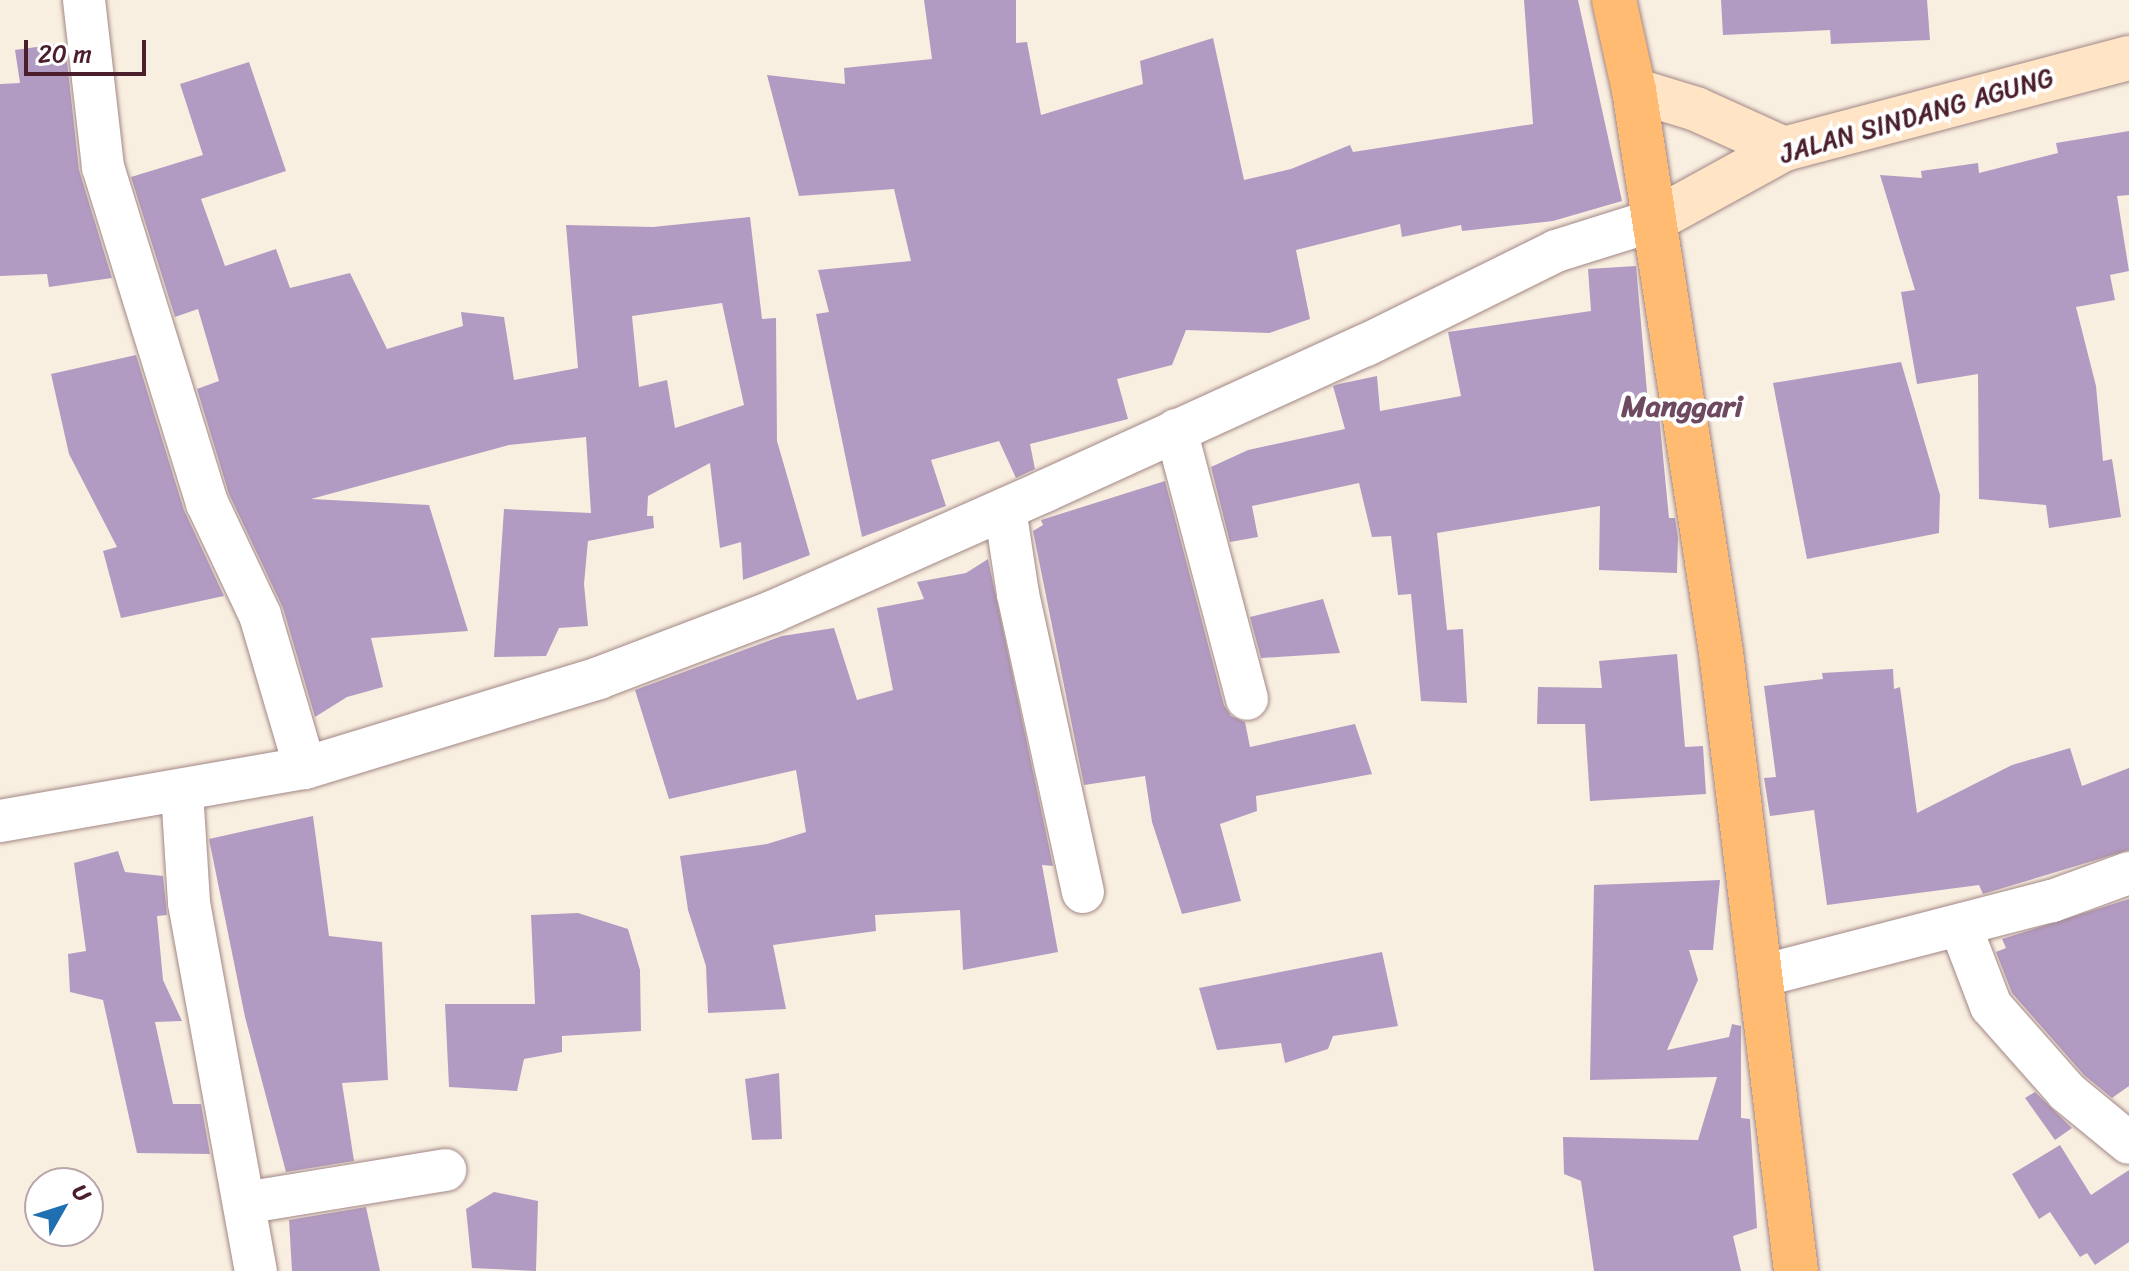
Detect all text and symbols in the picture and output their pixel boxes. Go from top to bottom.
scale bar [28,24,150,74]
text: 20 m [38,33,92,75]
street label: JALAN SINDANG AGUNG [1775,62,2059,170]
district label: Manggari [1621,388,1743,424]
north arrow [24,1167,104,1247]
text: U [62,1175,101,1211]

